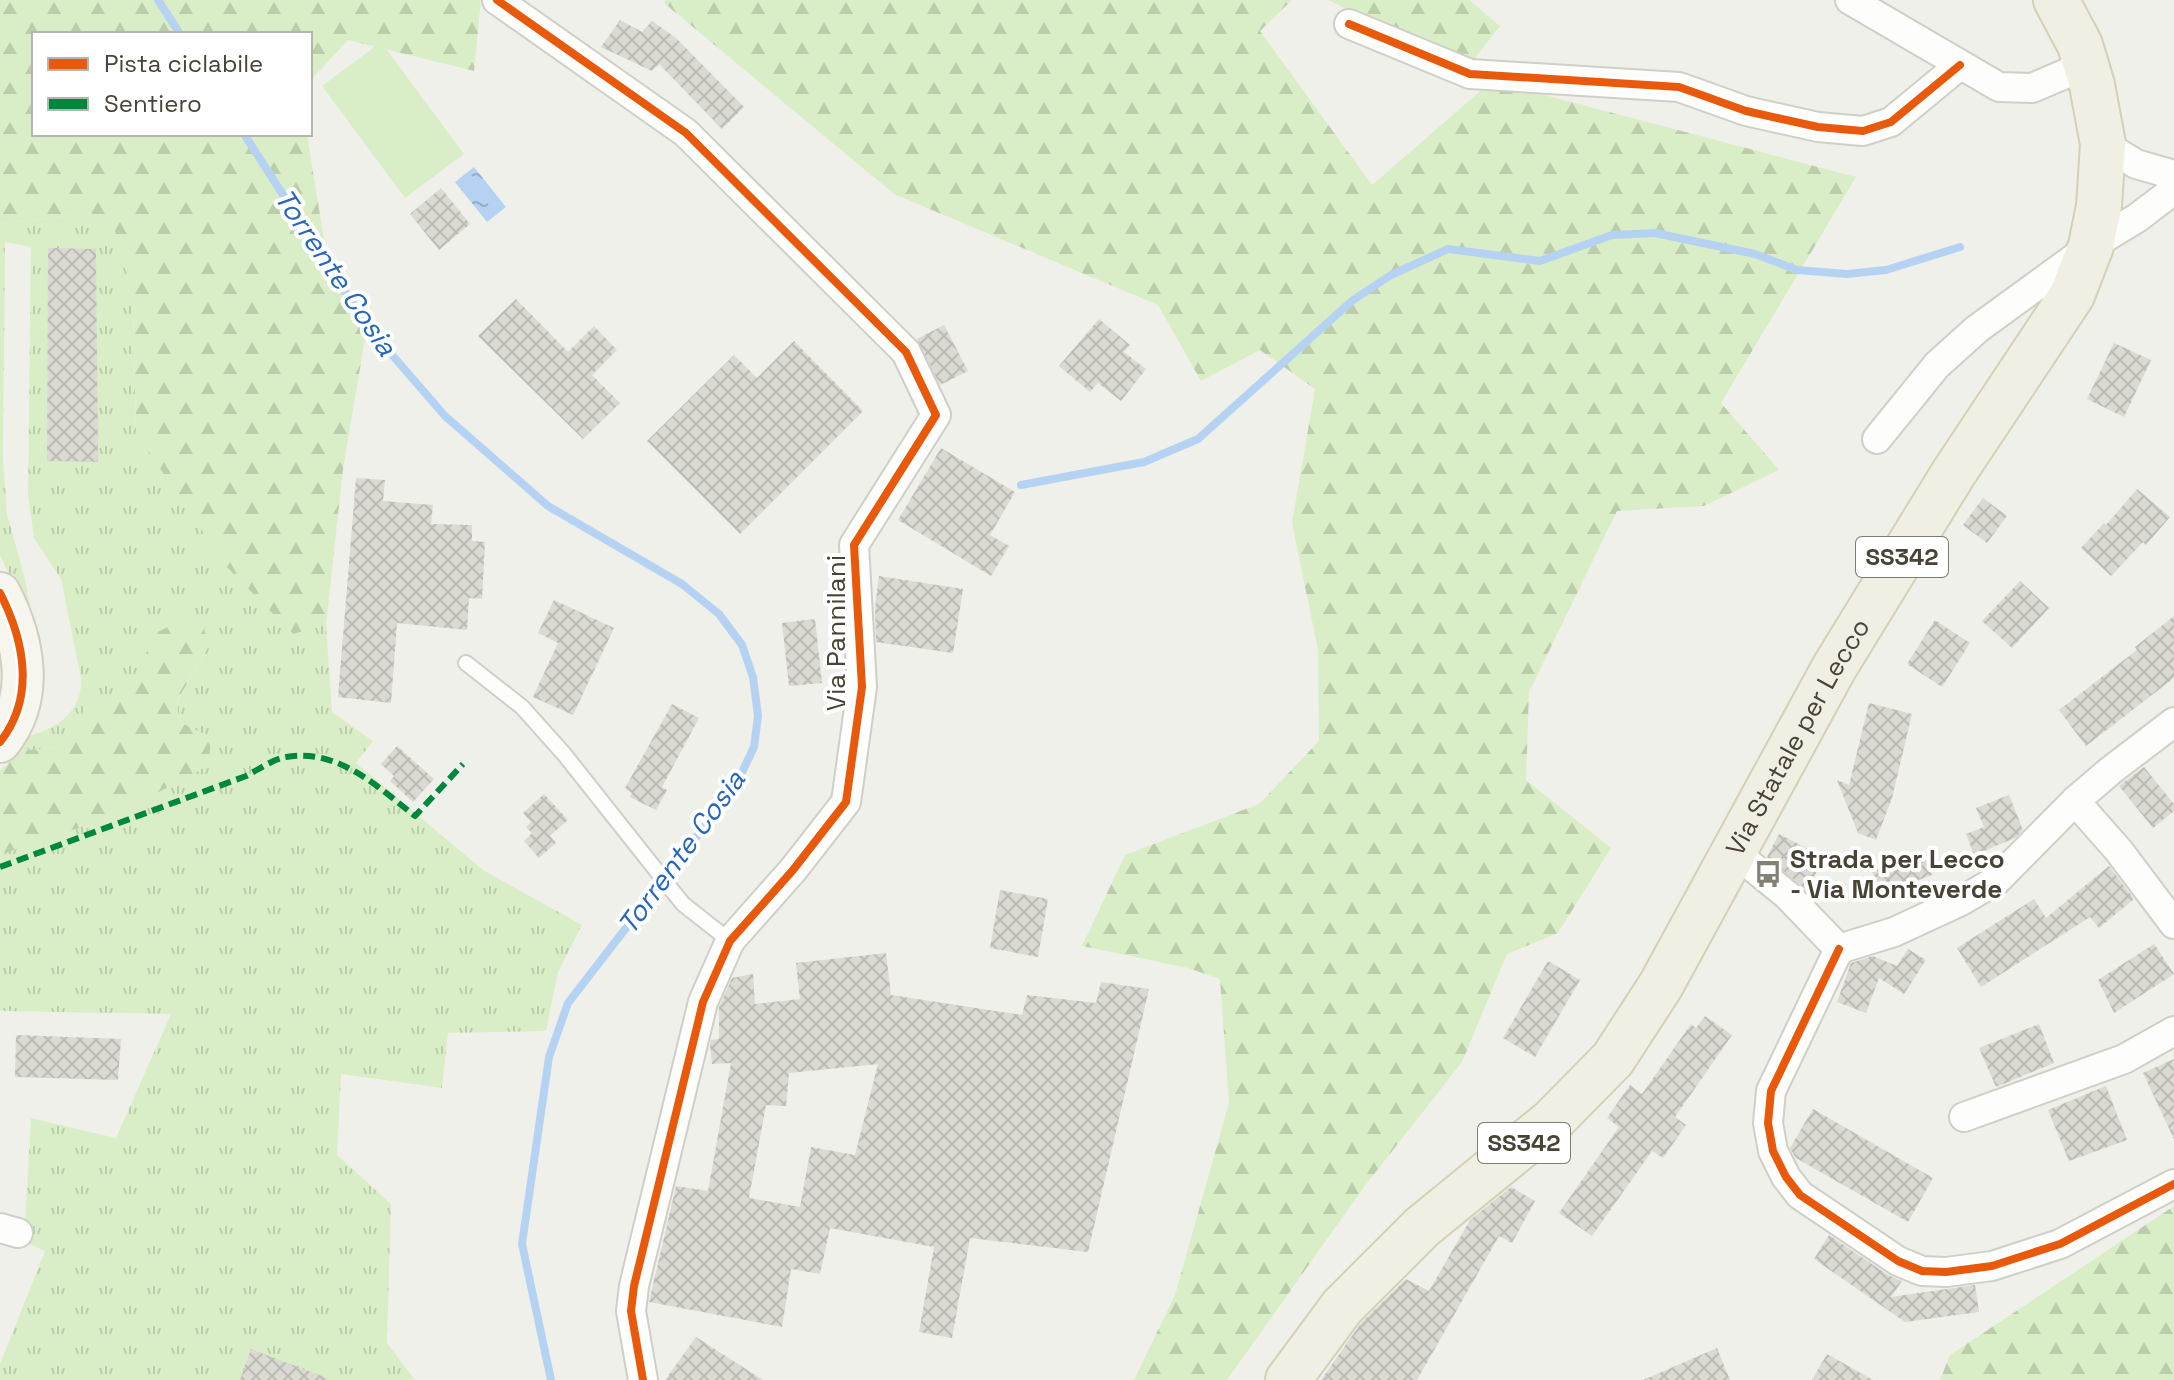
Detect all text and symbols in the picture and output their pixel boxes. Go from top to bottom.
legend [32,32,312,136]
text: Pista ciclabile [104,48,263,79]
text: Sentiero [104,88,202,119]
water label: Torrente Cosia [267,181,406,363]
road number: SS342 [1856,537,1948,577]
street label: Via Pannilani [819,555,853,711]
street label: Via Statale per Lecco [1718,612,1877,862]
water label: Torrente Cosia [609,762,753,941]
place label: Strada per Lecco - Via Monteverde [1790,842,2005,906]
bus stop icon: Strada per Lecco - Via Monteverde [1753,859,1783,889]
road number: SS342 [1478,1123,1570,1163]

